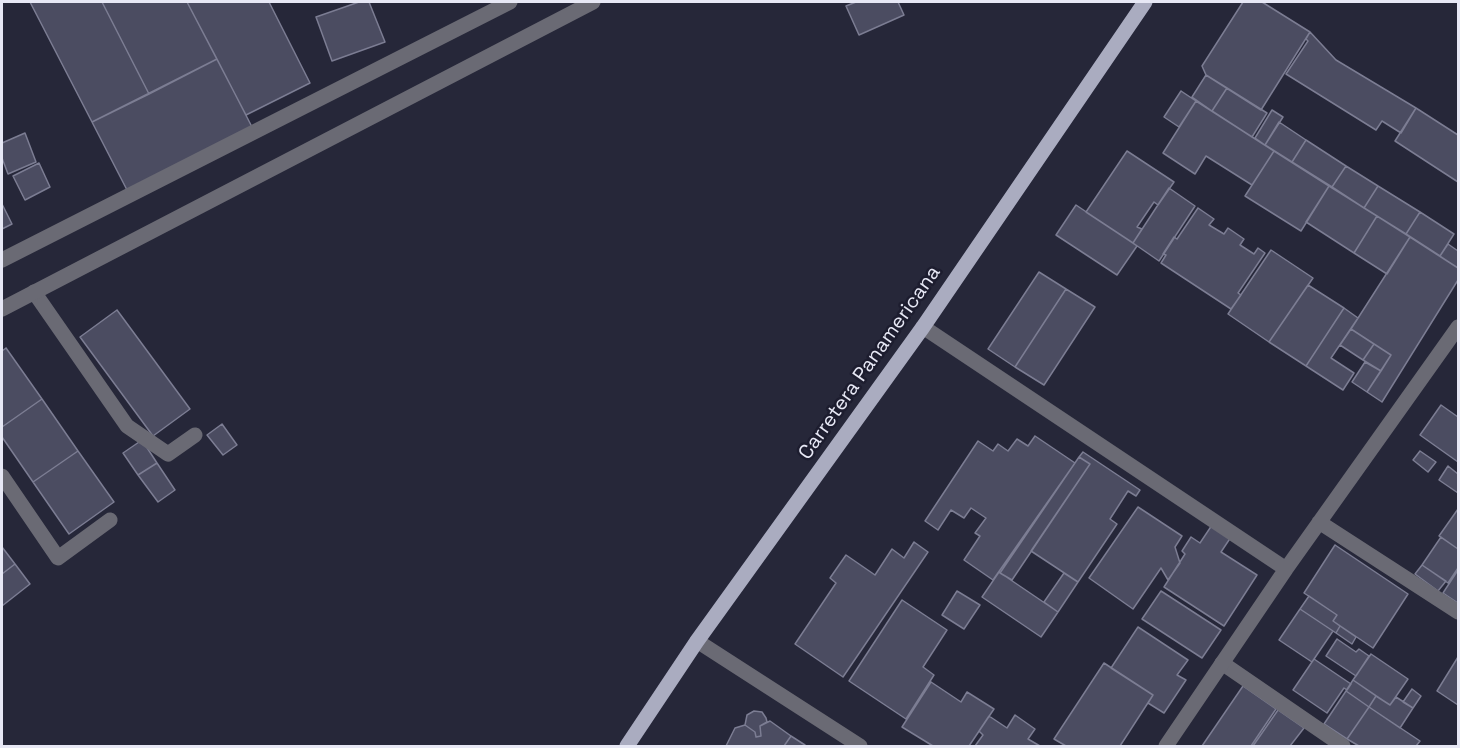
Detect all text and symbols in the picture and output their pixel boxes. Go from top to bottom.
street label: Carretera Panamericana [794,262,946,464]

